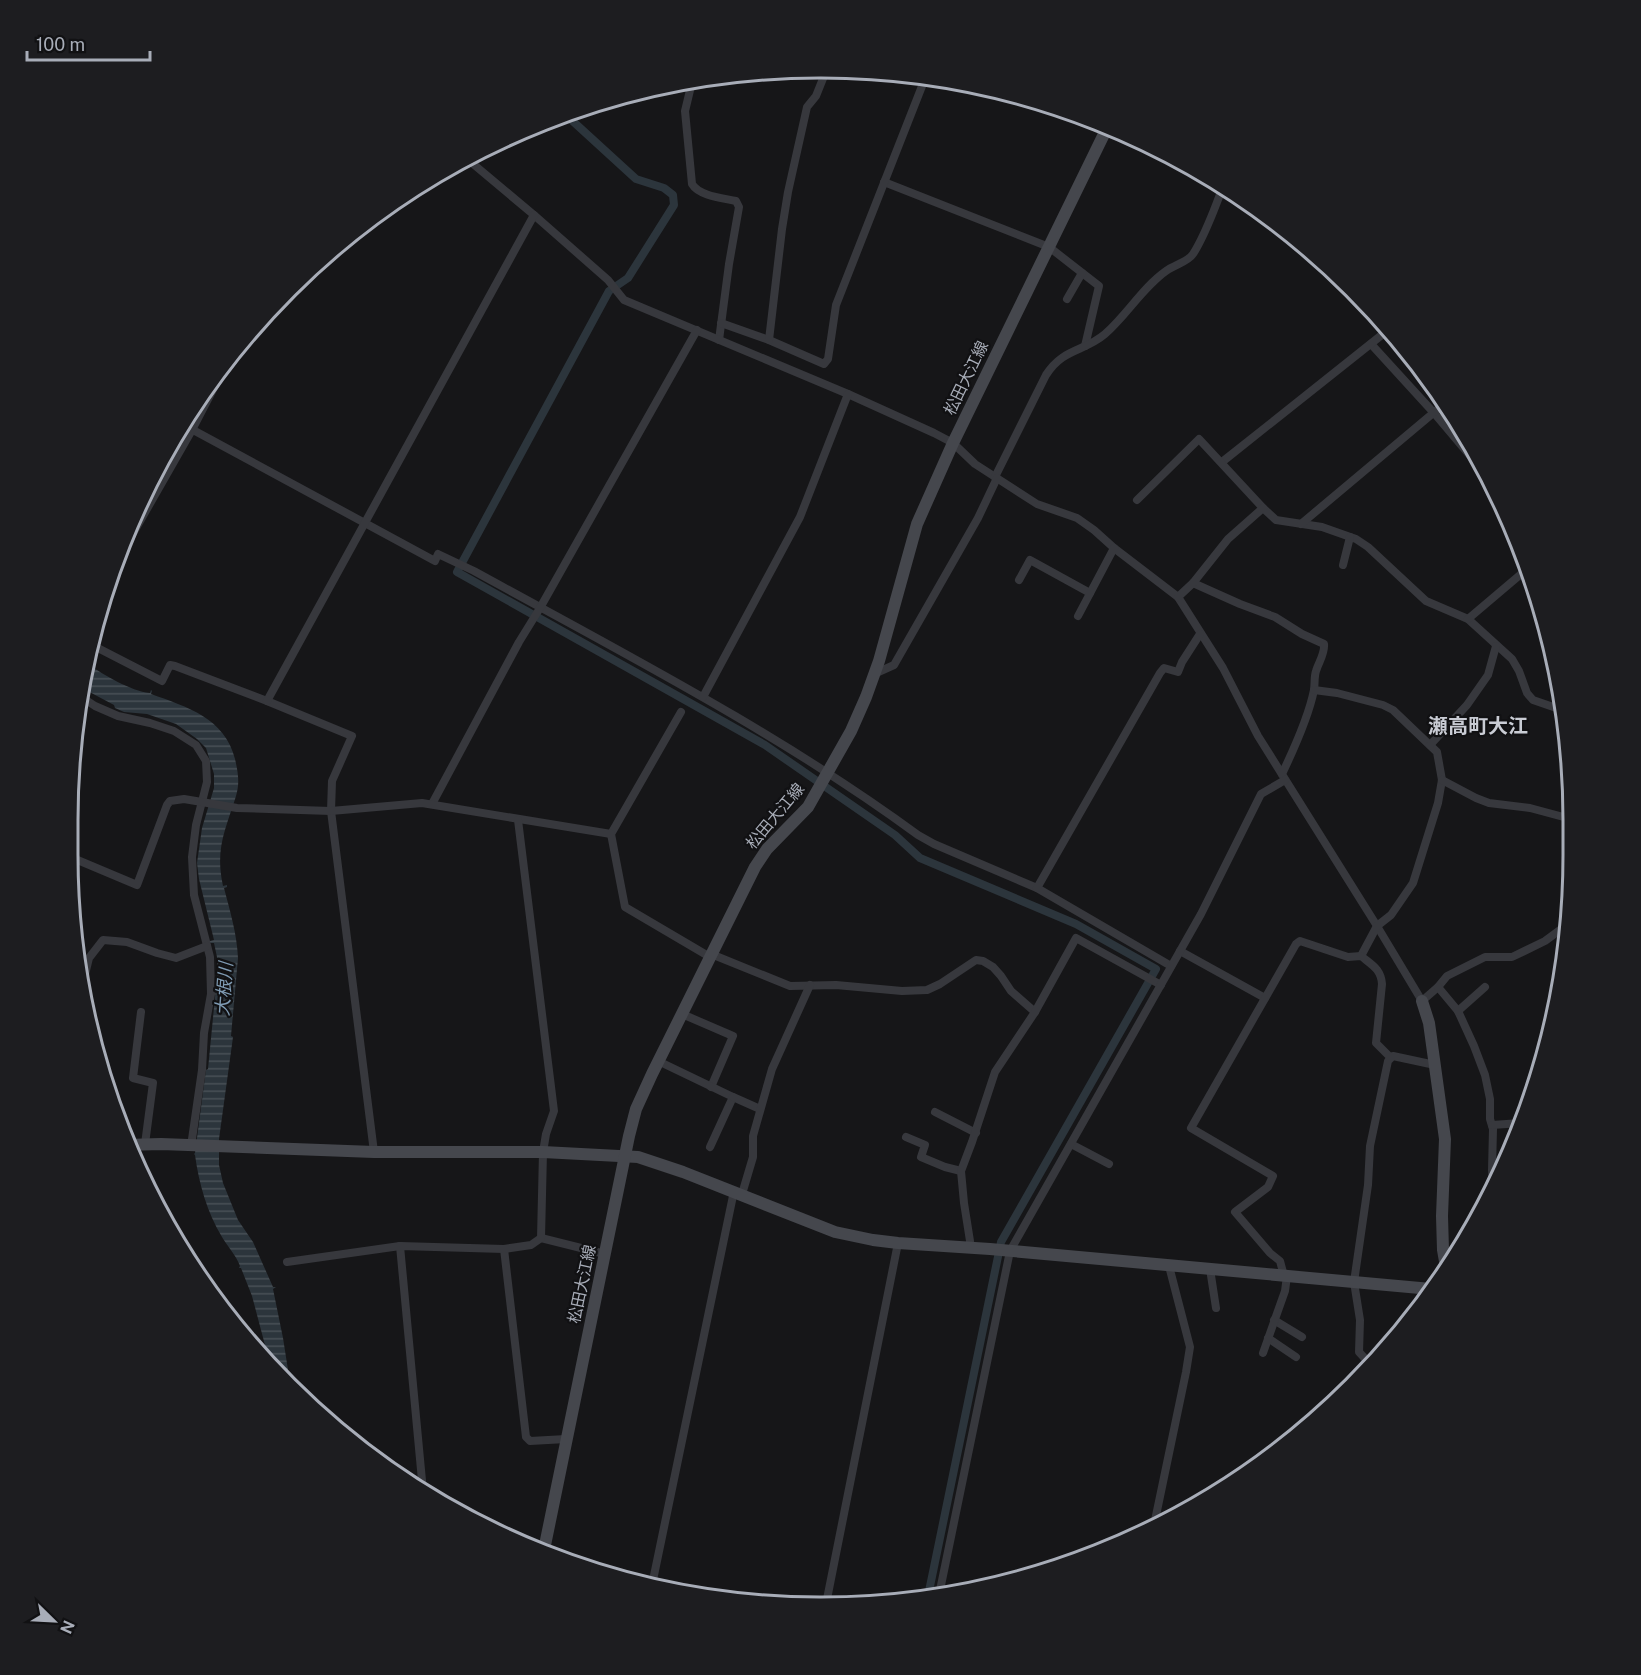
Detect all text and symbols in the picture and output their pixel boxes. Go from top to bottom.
scale bar [27,24,150,62]
text: 100 m [36,34,85,55]
street label: 松田大江線 [940,338,992,418]
district label: 瀬高町大江 [1428,714,1528,738]
street label: 松田大江線 [742,779,808,853]
water label: 大根川 [212,959,236,1017]
street label: 松田大江線 [564,1243,600,1325]
north arrow [24,1591,84,1651]
text: N [56,1617,78,1636]

